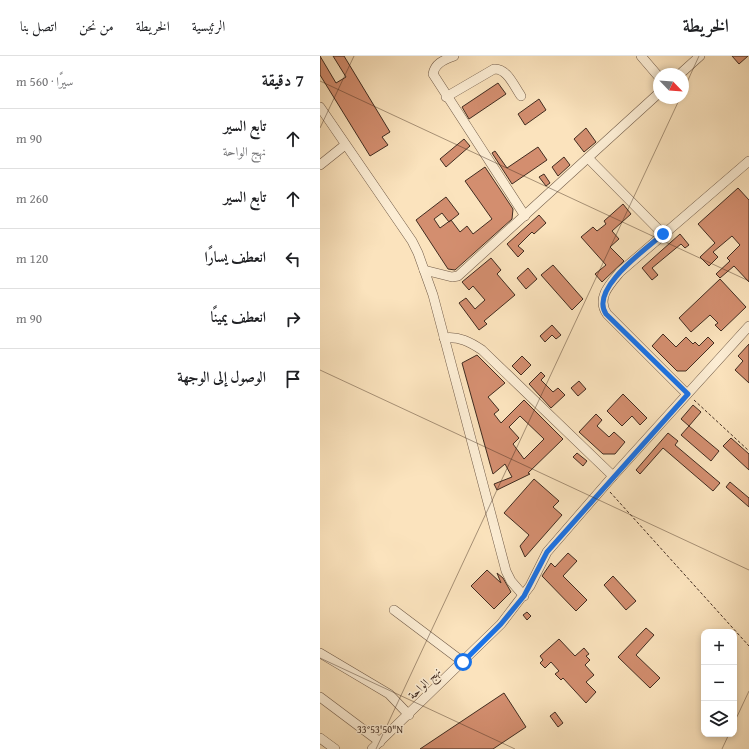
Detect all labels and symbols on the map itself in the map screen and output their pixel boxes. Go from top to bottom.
north arrow [653,68,689,104]
route end [654,225,672,243]
route start [454,653,472,671]
street label: نهج الواحة [404,663,446,705]
text: 33°53'50"N [357,722,403,737]

